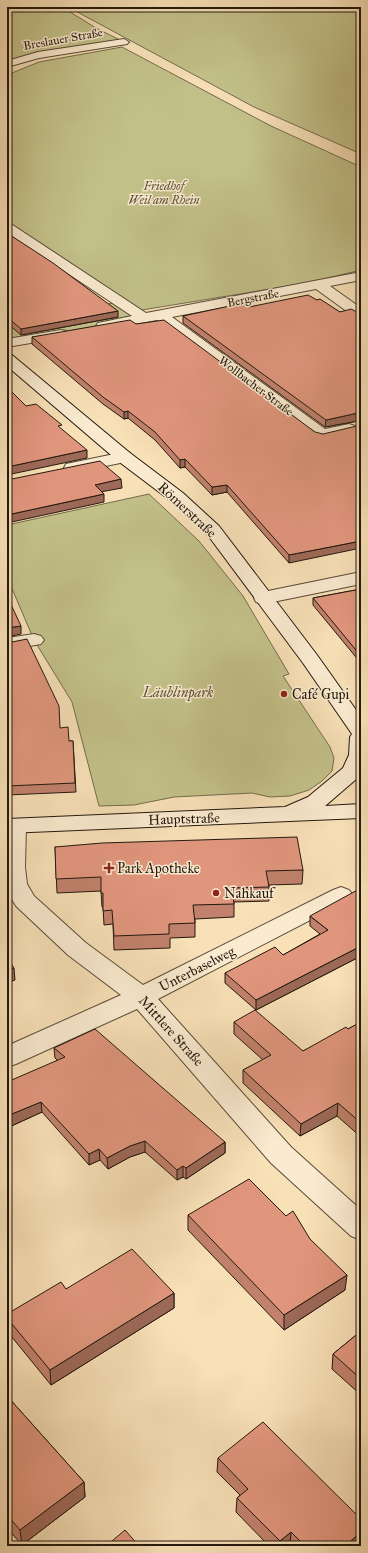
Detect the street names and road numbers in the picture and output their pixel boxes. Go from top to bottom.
street label: Breslauer Straße [22,25,104,53]
street label: Bergstraße [226,286,280,311]
street label: Wollbacher Straße [216,353,296,419]
street label: Römerstraße [154,479,220,542]
street label: Hauptstraße [148,809,220,829]
street label: Unterbaselweg [156,942,238,995]
street label: Mittlere Straße [135,992,207,1070]

